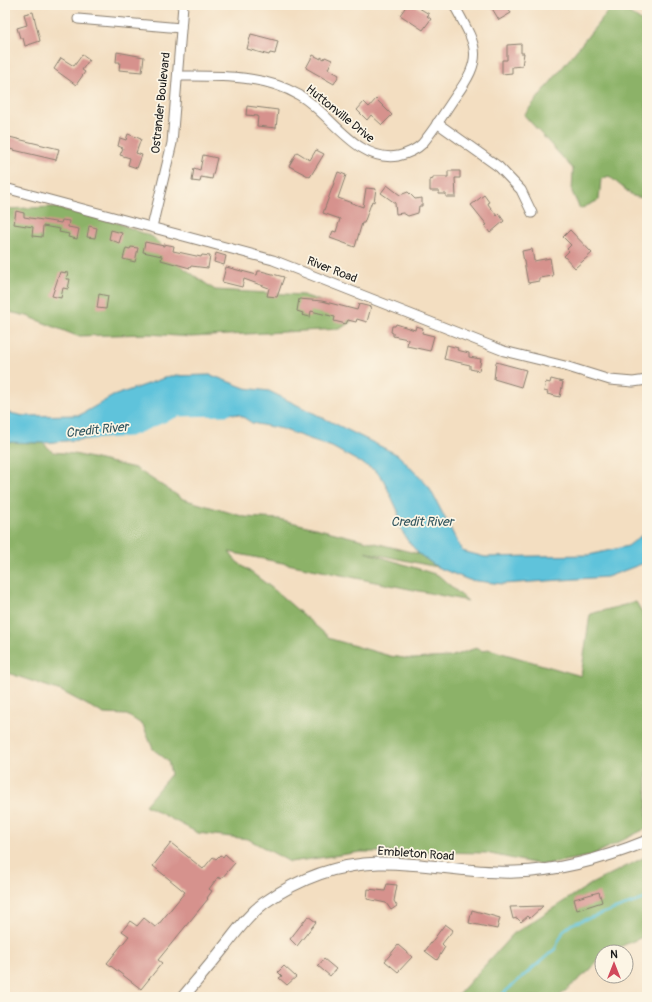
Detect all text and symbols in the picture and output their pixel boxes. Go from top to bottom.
street label: Ostrander Boulevard [148,51,174,154]
street label: Huttonville Drive [303,82,377,146]
street label: River Road [305,254,359,286]
water label: Credit River [65,419,131,441]
water label: Credit River [391,514,456,530]
street label: Embleton Road [377,844,455,864]
north arrow [594,944,634,984]
text: N [610,948,618,961]

